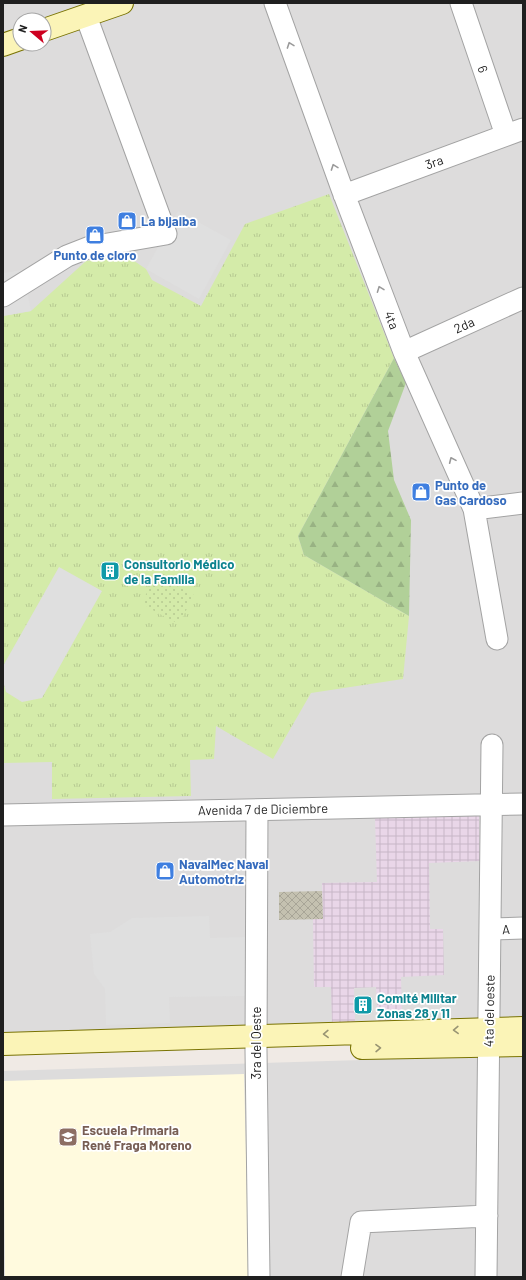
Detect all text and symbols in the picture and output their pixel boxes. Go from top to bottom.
north arrow [12,12,52,52]
text: N [15,23,29,34]
one-way arrow [287,42,295,49]
street label: 6 [474,63,492,75]
street label: 3ra [423,151,445,173]
one-way arrow [331,164,339,171]
shop icon: La bijaiba [116,210,138,232]
place label: La bijaiba [141,213,196,229]
shop icon: Punto de cloro [84,224,106,246]
place label: Punto de cloro [53,247,137,263]
one-way arrow [377,285,385,292]
street label: 4ta [381,308,403,332]
street label: 2da [451,313,477,337]
one-way arrow [449,457,457,465]
place label: Punto de Gas Cardoso [435,477,507,508]
shop icon: Punto de Gas Cardoso [410,481,432,503]
place label: Consultorio Médico de la Familia [124,556,234,587]
building icon: Consultorio Médico de la Familia [99,560,121,582]
street label: Avenida 7 de Diciembre [198,800,328,818]
place label: NavalMec Naval Automotriz [179,856,269,887]
shop icon: NavalMec Naval Automotriz [154,860,176,882]
street label: A [502,921,510,937]
street label: 4ta del oeste [480,975,498,1047]
place label: Comité Militar Zonas 28 y 11 [377,990,457,1021]
building icon: Comité Militar Zonas 28 y 11 [352,994,374,1016]
street label: 3ra del Oeste [248,1007,264,1079]
one-way arrow [453,1026,459,1034]
one-way arrow [323,1030,329,1038]
one-way arrow [375,1043,381,1052]
place label: Escuela Primaria René Fraga Moreno [82,1122,192,1153]
school or university icon: Escuela Primaria René Fraga Moreno [57,1126,79,1148]

